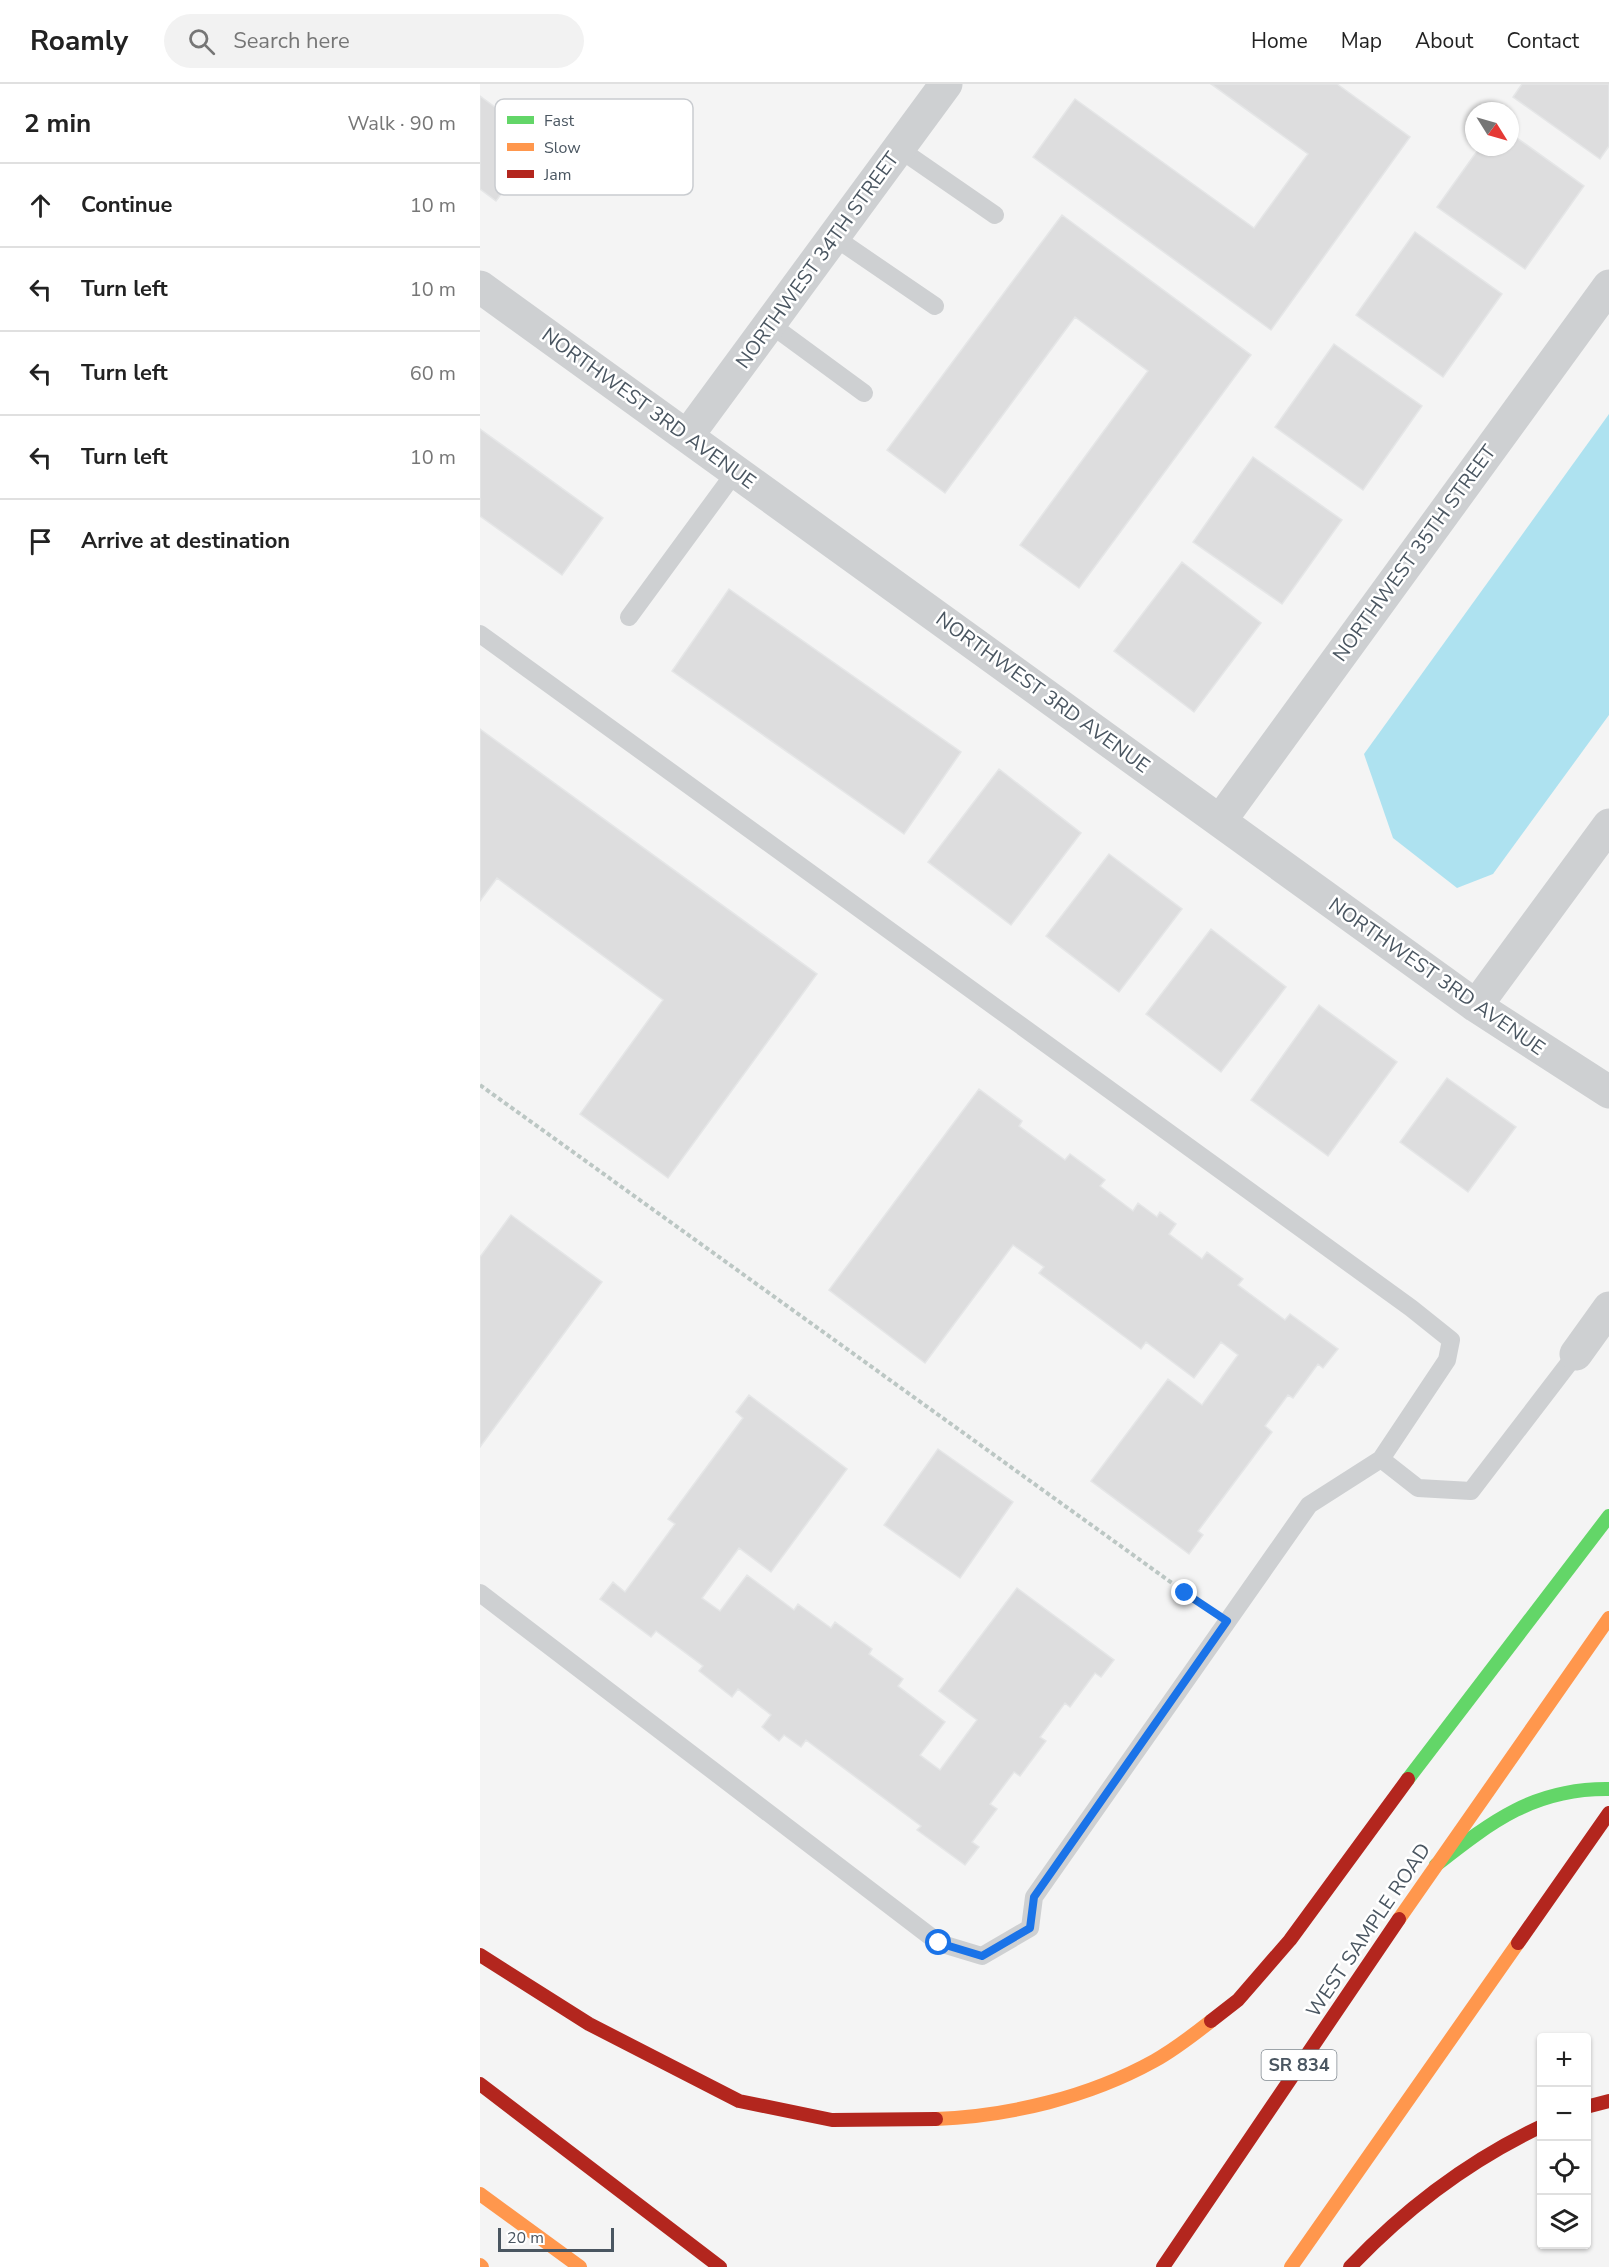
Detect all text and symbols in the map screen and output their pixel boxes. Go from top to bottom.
search box [164,14,584,68]
text: Roamly [30,22,128,60]
icon: search [185,25,218,58]
text: Search here [233,26,350,56]
text: Home [1251,27,1308,55]
text: Map [1341,27,1382,55]
text: About [1415,27,1473,55]
text: Contact [1506,27,1579,55]
legend [495,99,693,195]
north arrow [1465,102,1519,156]
text: 2 min [24,106,91,141]
text: Walk · 90 m [348,110,456,137]
text: Fast [544,110,575,132]
text: Slow [544,137,581,159]
street label: NORTHWEST 34TH STREET [729,146,905,374]
text: Jam [543,164,571,186]
icon: ahead [24,189,57,222]
text: Continue [81,190,172,220]
text: 10 m [410,192,456,219]
icon: left [24,273,57,306]
text: Turn left [81,274,168,304]
text: 10 m [410,276,456,303]
street label: NORTHWEST 3RD AVENUE [536,322,761,495]
icon: left [24,357,57,390]
text: Turn left [81,358,168,388]
text: 60 m [410,360,456,387]
street label: NORTHWEST 35TH STREET [1326,439,1502,667]
icon: left [24,441,57,474]
text: Turn left [81,442,168,472]
text: 10 m [410,444,456,471]
icon: arrive [24,525,57,558]
text: Arrive at destination [81,526,290,556]
street label: NORTHWEST 3RD AVENUE [930,606,1155,779]
street label: NORTHWEST 3RD AVENUE [1323,891,1550,1062]
route end [1171,1579,1197,1605]
street label: WEST SAMPLE ROAD [1300,1838,1437,2023]
route start [925,1929,951,1955]
map controls [1537,2033,1591,2249]
button: + [1537,2033,1591,2087]
road number: SR 834 [1262,2050,1336,2080]
button: − [1537,2087,1591,2141]
button: locate [1537,2141,1591,2195]
button: layers [1537,2195,1591,2249]
scale bar [498,2225,614,2252]
text: 20 m [507,2227,544,2249]

